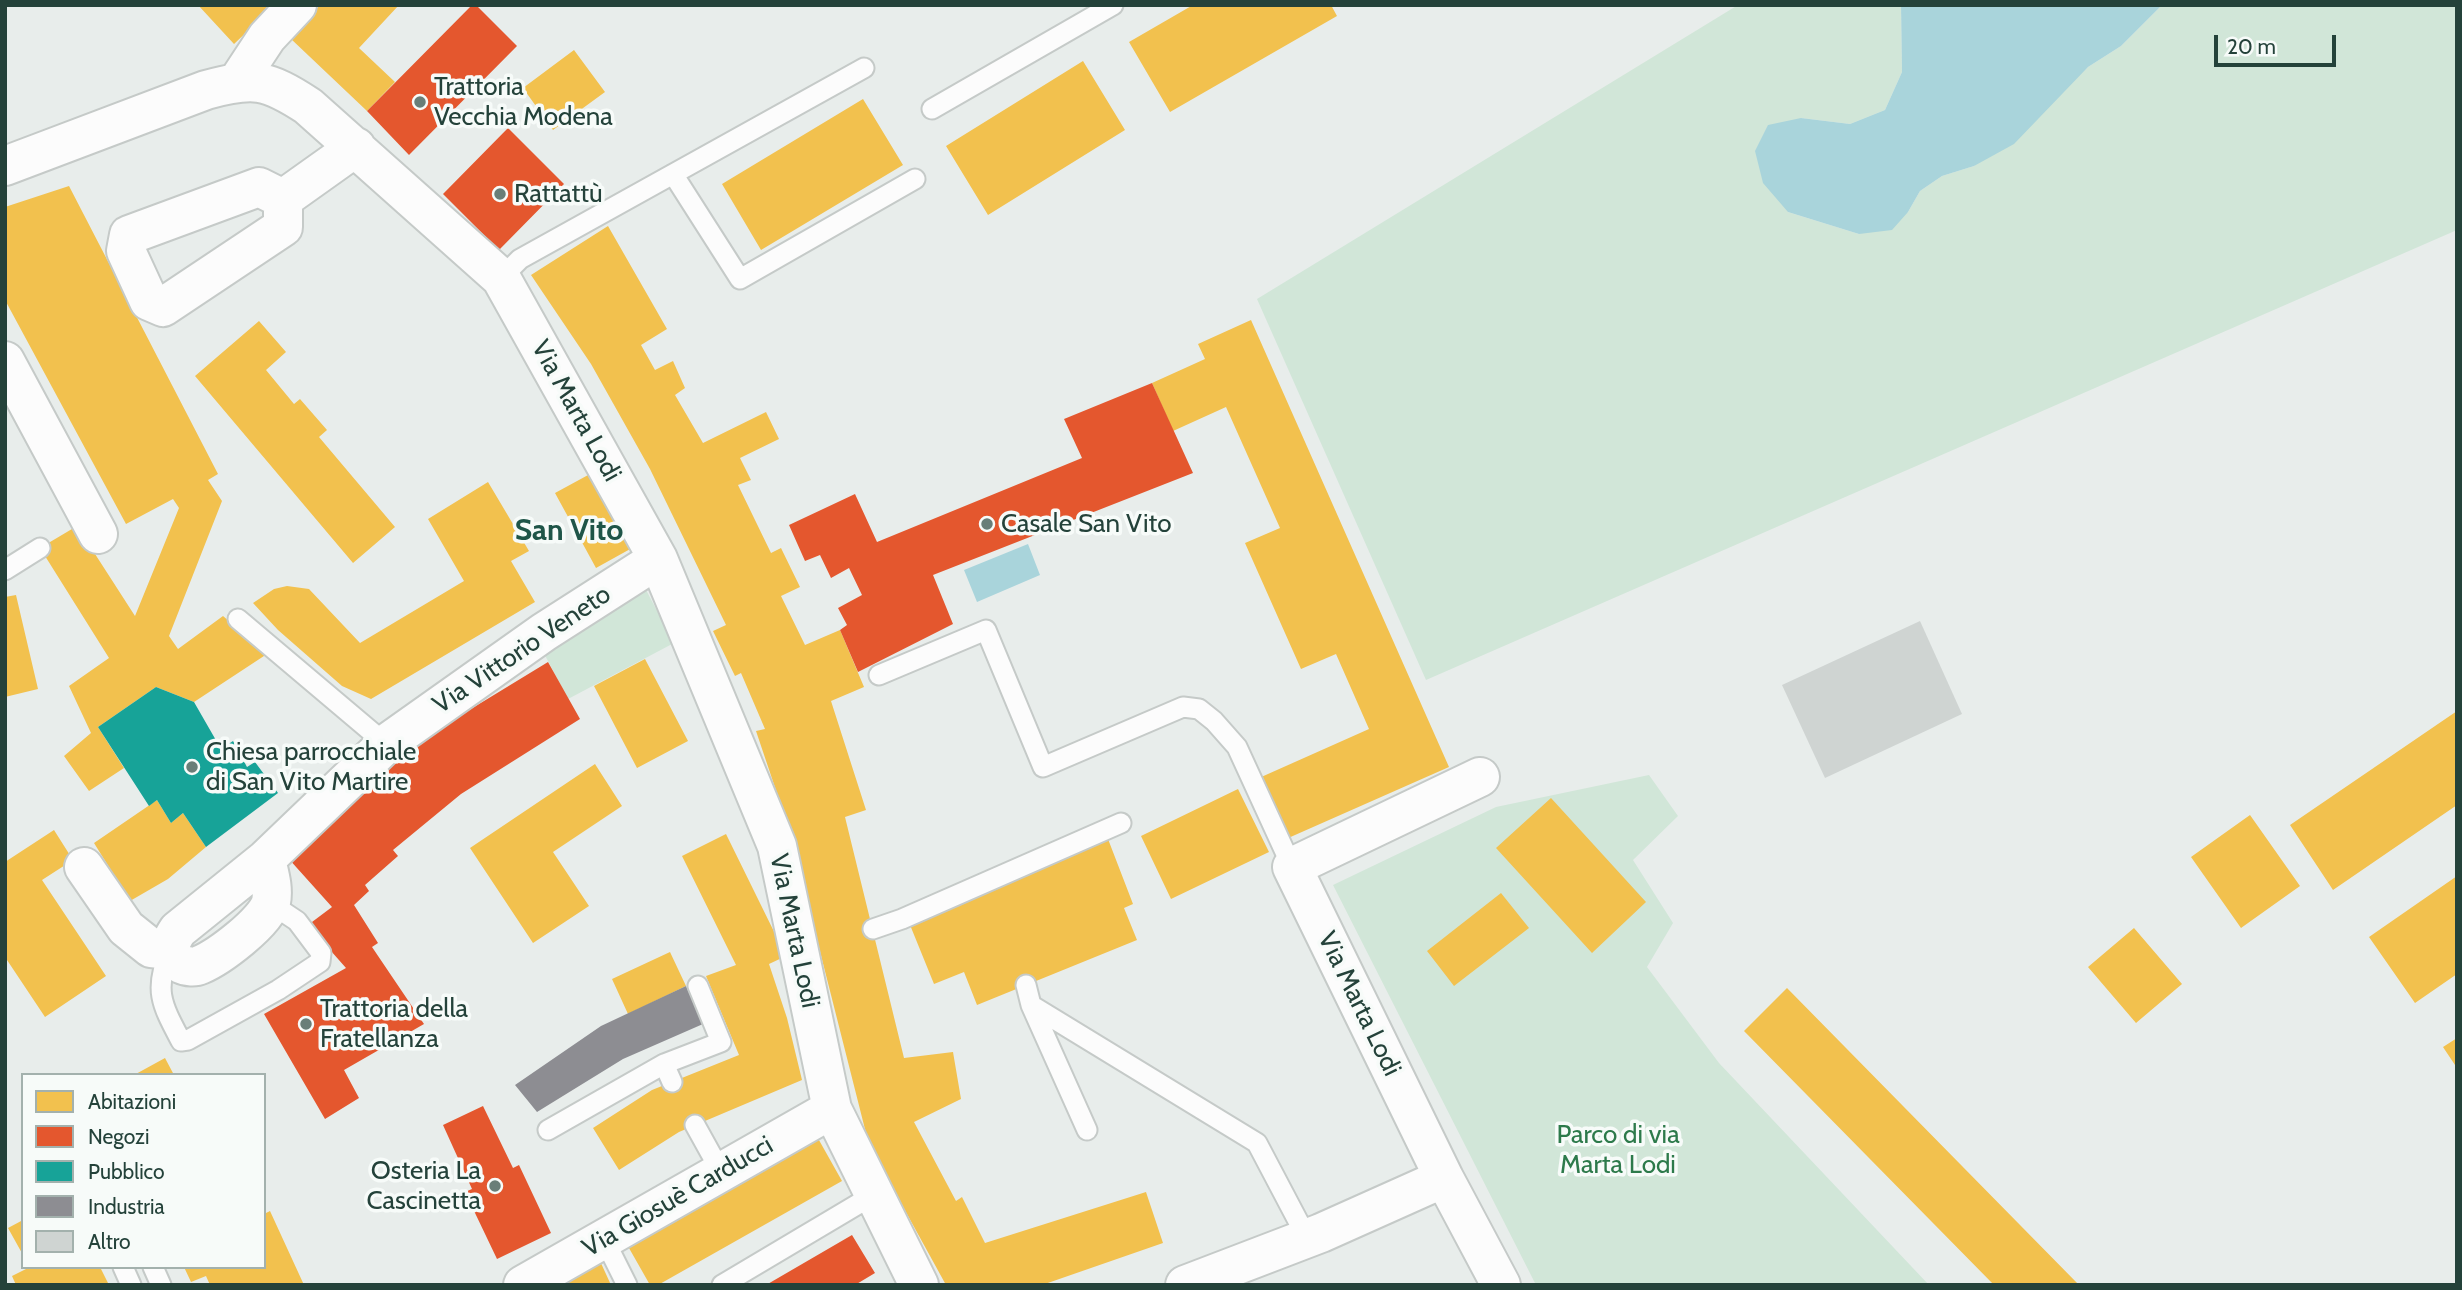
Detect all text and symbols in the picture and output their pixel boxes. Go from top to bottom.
scale bar [2217,21,2340,65]
text: 20 m [2227,34,2276,59]
place label: Trattoria Vecchia Modena [434,71,613,132]
marker: Trattoria Vecchia Modena [412,94,428,110]
place label: Rattattù [514,178,603,210]
marker: Rattattù [492,186,508,202]
street label: Via Marta Lodi [524,335,628,487]
place label: Casale San Vito [1001,508,1171,540]
district label: San Vito [515,513,623,549]
marker: Casale San Vito [979,516,995,532]
street label: Via Vittorio Veneto [427,579,617,721]
place label: Chiesa parrocchiale di San Vito Martire [206,736,416,798]
marker: Chiesa parrocchiale di San Vito Martire [184,759,200,775]
street label: Via Marta Lodi [762,851,826,1011]
street label: Via Marta Lodi [1311,927,1407,1081]
place label: Trattoria della Fratellanza [320,993,468,1054]
marker: Trattoria della Fratellanza [298,1016,314,1032]
legend [21,1073,266,1269]
text: Abitazioni [88,1089,176,1114]
park label: Parco di via Marta Lodi [1556,1119,1680,1180]
text: Negozi [88,1124,149,1149]
street label: Via Giosuè Carducci [577,1130,779,1264]
place label: Osteria La Cascinetta [367,1155,481,1216]
text: Pubblico [88,1159,165,1184]
marker: Osteria La Cascinetta [487,1178,503,1194]
text: Industria [88,1194,165,1219]
text: Altro [88,1229,131,1254]

